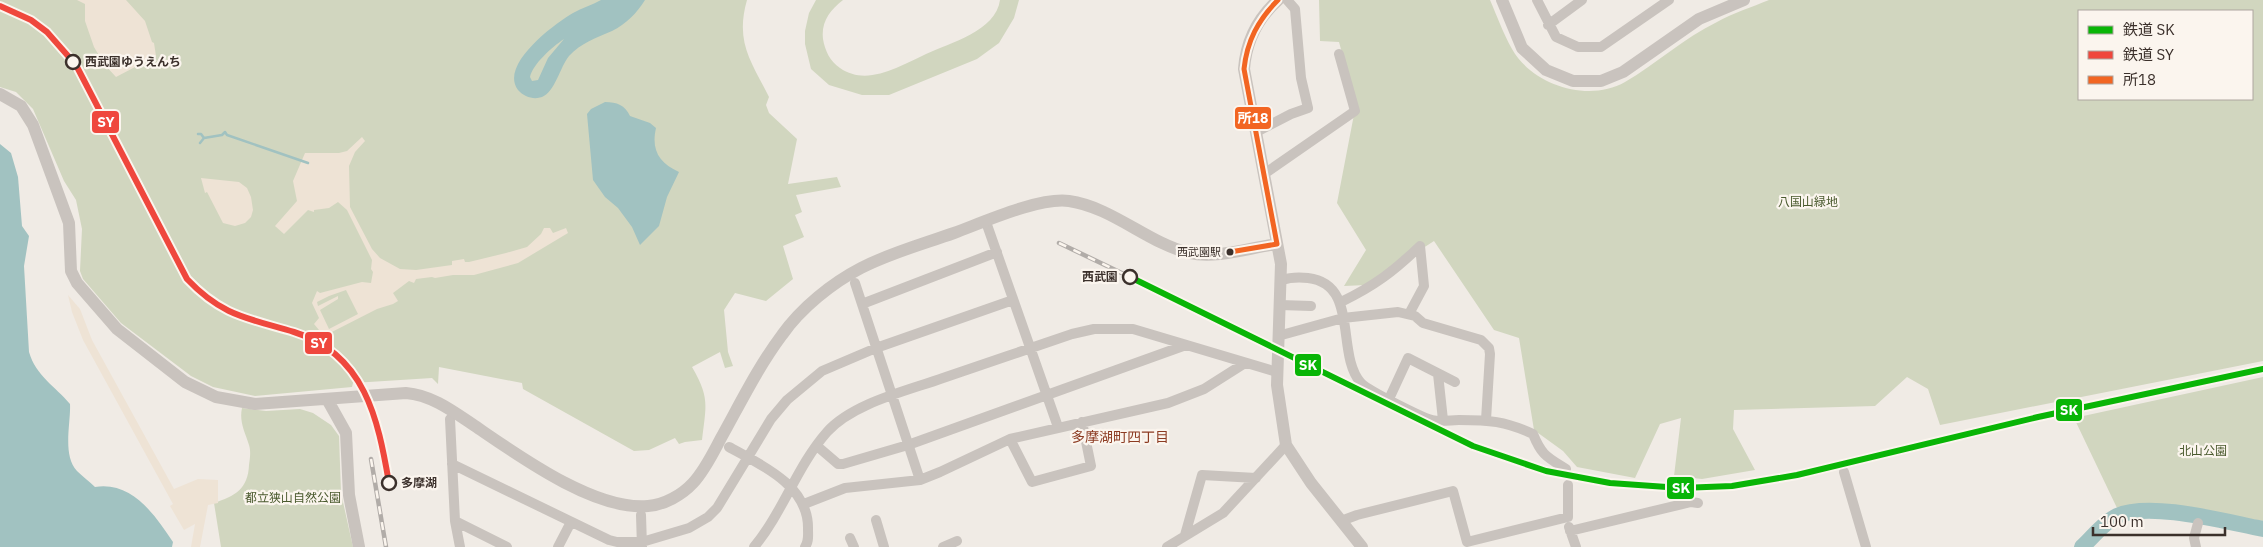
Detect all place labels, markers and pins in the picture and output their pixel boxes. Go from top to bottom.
marker: 西武園ゆうえんち [65,54,81,70]
place label: 西武園ゆうえんち [85,54,181,69]
place label: 西武園駅 [1177,245,1221,259]
marker: 西武園駅 [1225,247,1235,257]
place label: 西武園 [1082,269,1118,284]
marker: 西武園 [1122,269,1138,285]
marker: 多摩湖 [381,475,397,491]
place label: 多摩湖 [401,475,437,490]

